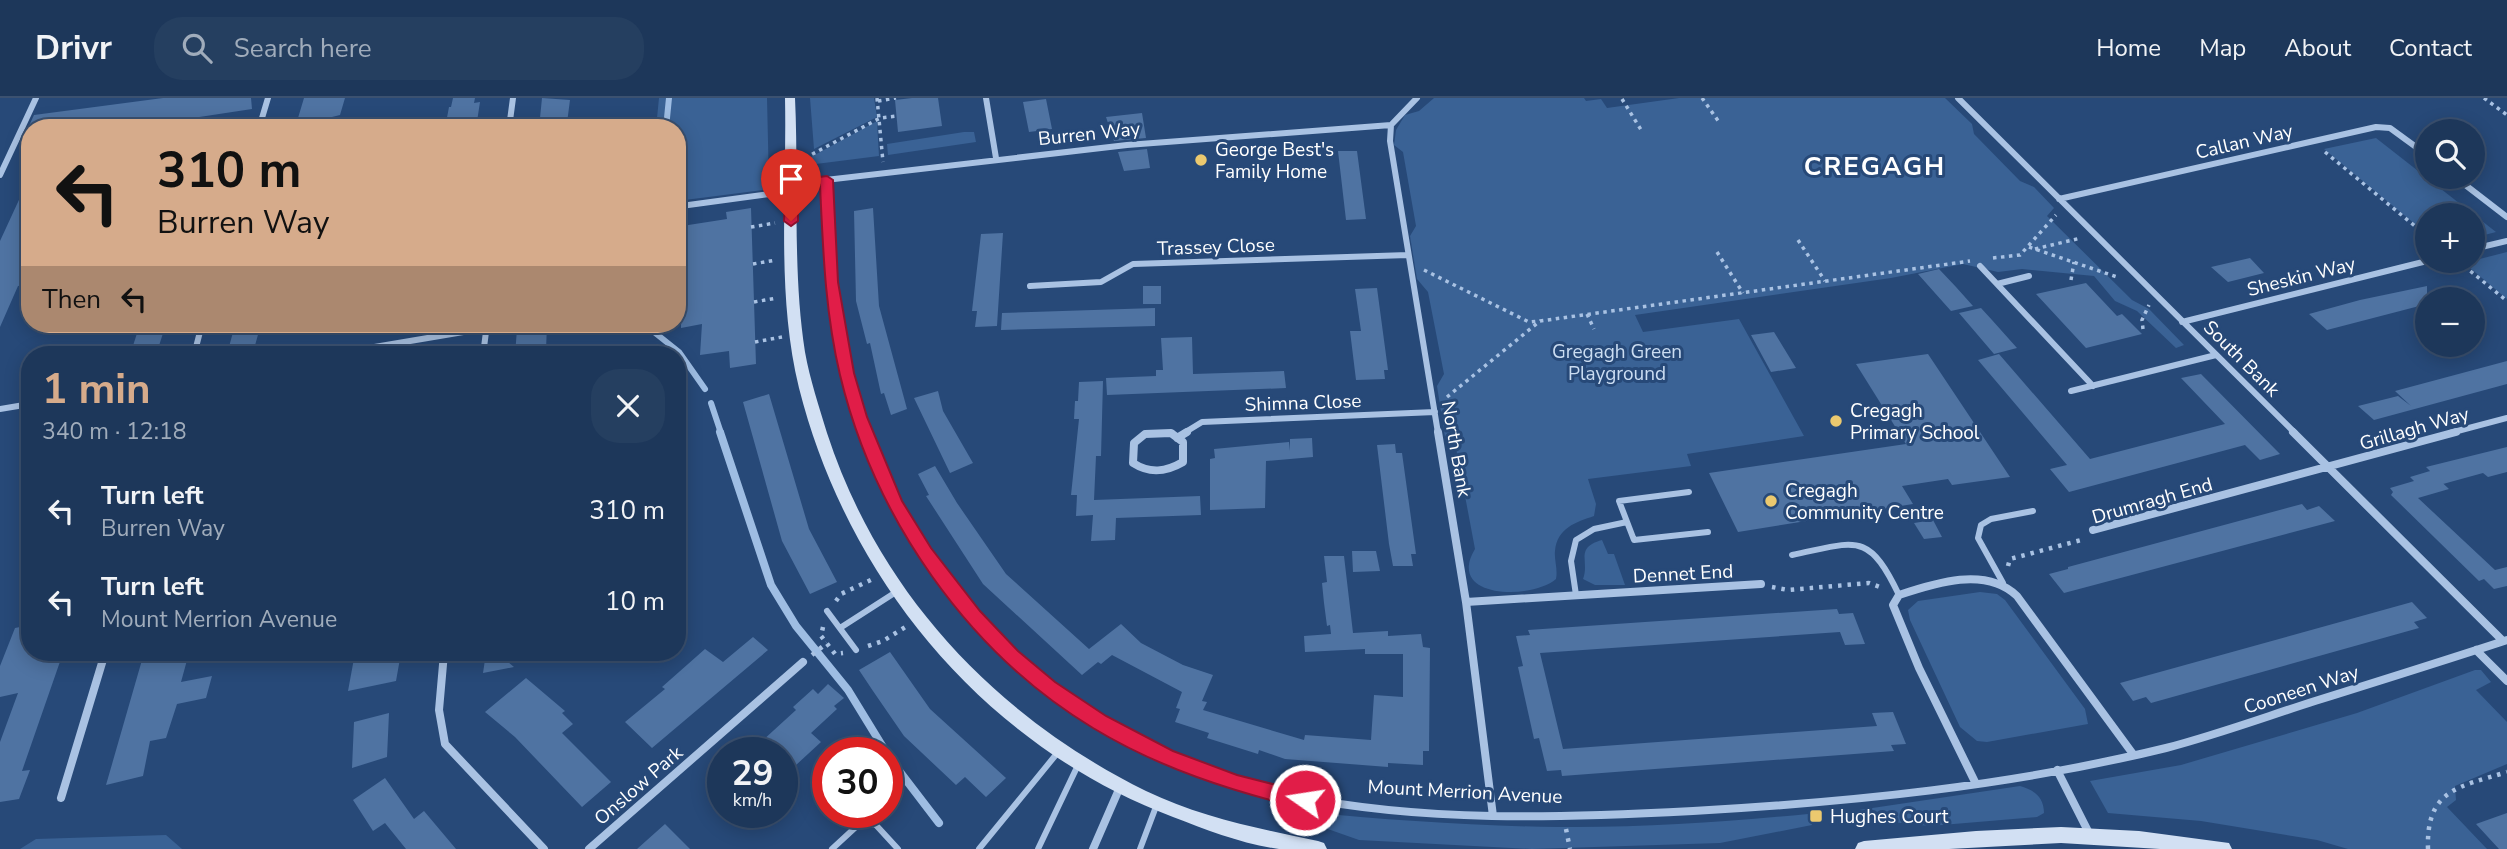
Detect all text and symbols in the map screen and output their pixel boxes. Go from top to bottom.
search box [154,17,644,80]
text: Drivr [35,26,112,71]
icon: search [178,29,216,67]
text: Search here [234,31,372,66]
text: Home [2096,32,2161,64]
text: Map [2199,32,2246,64]
text: About [2284,32,2351,64]
text: Contact [2389,32,2472,64]
street label: Burren Way [1037,116,1142,152]
street label: Callan Way [2193,118,2296,166]
map controls [2415,119,2485,357]
button: search [2415,119,2485,189]
text: 310 m [157,137,301,204]
place label: George Best's Family Home [1215,137,1334,185]
icon: left [42,147,133,238]
pin [761,149,821,221]
district label: CREGAGH [1804,149,1946,184]
marker: George Best's Family Home [1193,152,1209,168]
icon: arrive [772,160,810,198]
text: Burren Way [157,201,329,244]
button: + [2415,203,2485,273]
street label: Trassey Close [1157,232,1275,262]
street label: Sheskin Way [2244,251,2358,303]
icon: left [115,280,153,318]
text: Then [42,282,101,317]
button: − [2415,287,2485,357]
street label: South Bank [2197,315,2286,403]
park label: Gregagh Green Playground [1552,339,1682,387]
text: 1 min [42,361,151,418]
button: close [591,369,665,443]
street label: Shimna Close [1244,388,1362,418]
place label: Cregagh Primary School [1850,398,1980,446]
street label: North Bank [1435,399,1477,500]
street label: Grillagh Way [2357,401,2472,457]
marker: Cregagh Primary School [1828,413,1844,429]
text: 340 m · 12:18 [42,416,187,447]
street label: Drumragh End [2089,471,2216,531]
text: Turn left [101,478,204,513]
place label: Cregagh Community Centre [1785,478,1944,526]
icon: left [42,492,80,530]
text: 310 m [589,493,665,528]
marker: Cregagh Community Centre [1763,493,1779,509]
text: Burren Way [101,513,225,544]
street label: Dennet End [1632,558,1734,590]
text: Turn left [101,569,204,604]
icon: left [42,583,80,621]
text: 10 m [605,584,665,619]
text: Mount Merrion Avenue [101,604,337,635]
street label: Cooneen Way [2240,659,2362,721]
speed limit sign: 30 [812,737,903,828]
street label: Onslow Park [589,740,689,831]
text: 29 [731,750,774,797]
position arrow [1268,763,1342,837]
street label: Mount Merrion Avenue [1367,774,1563,810]
text: km/h [733,788,772,812]
place label: Hughes Court [1830,804,1949,830]
marker: Hughes Court [1808,808,1824,824]

